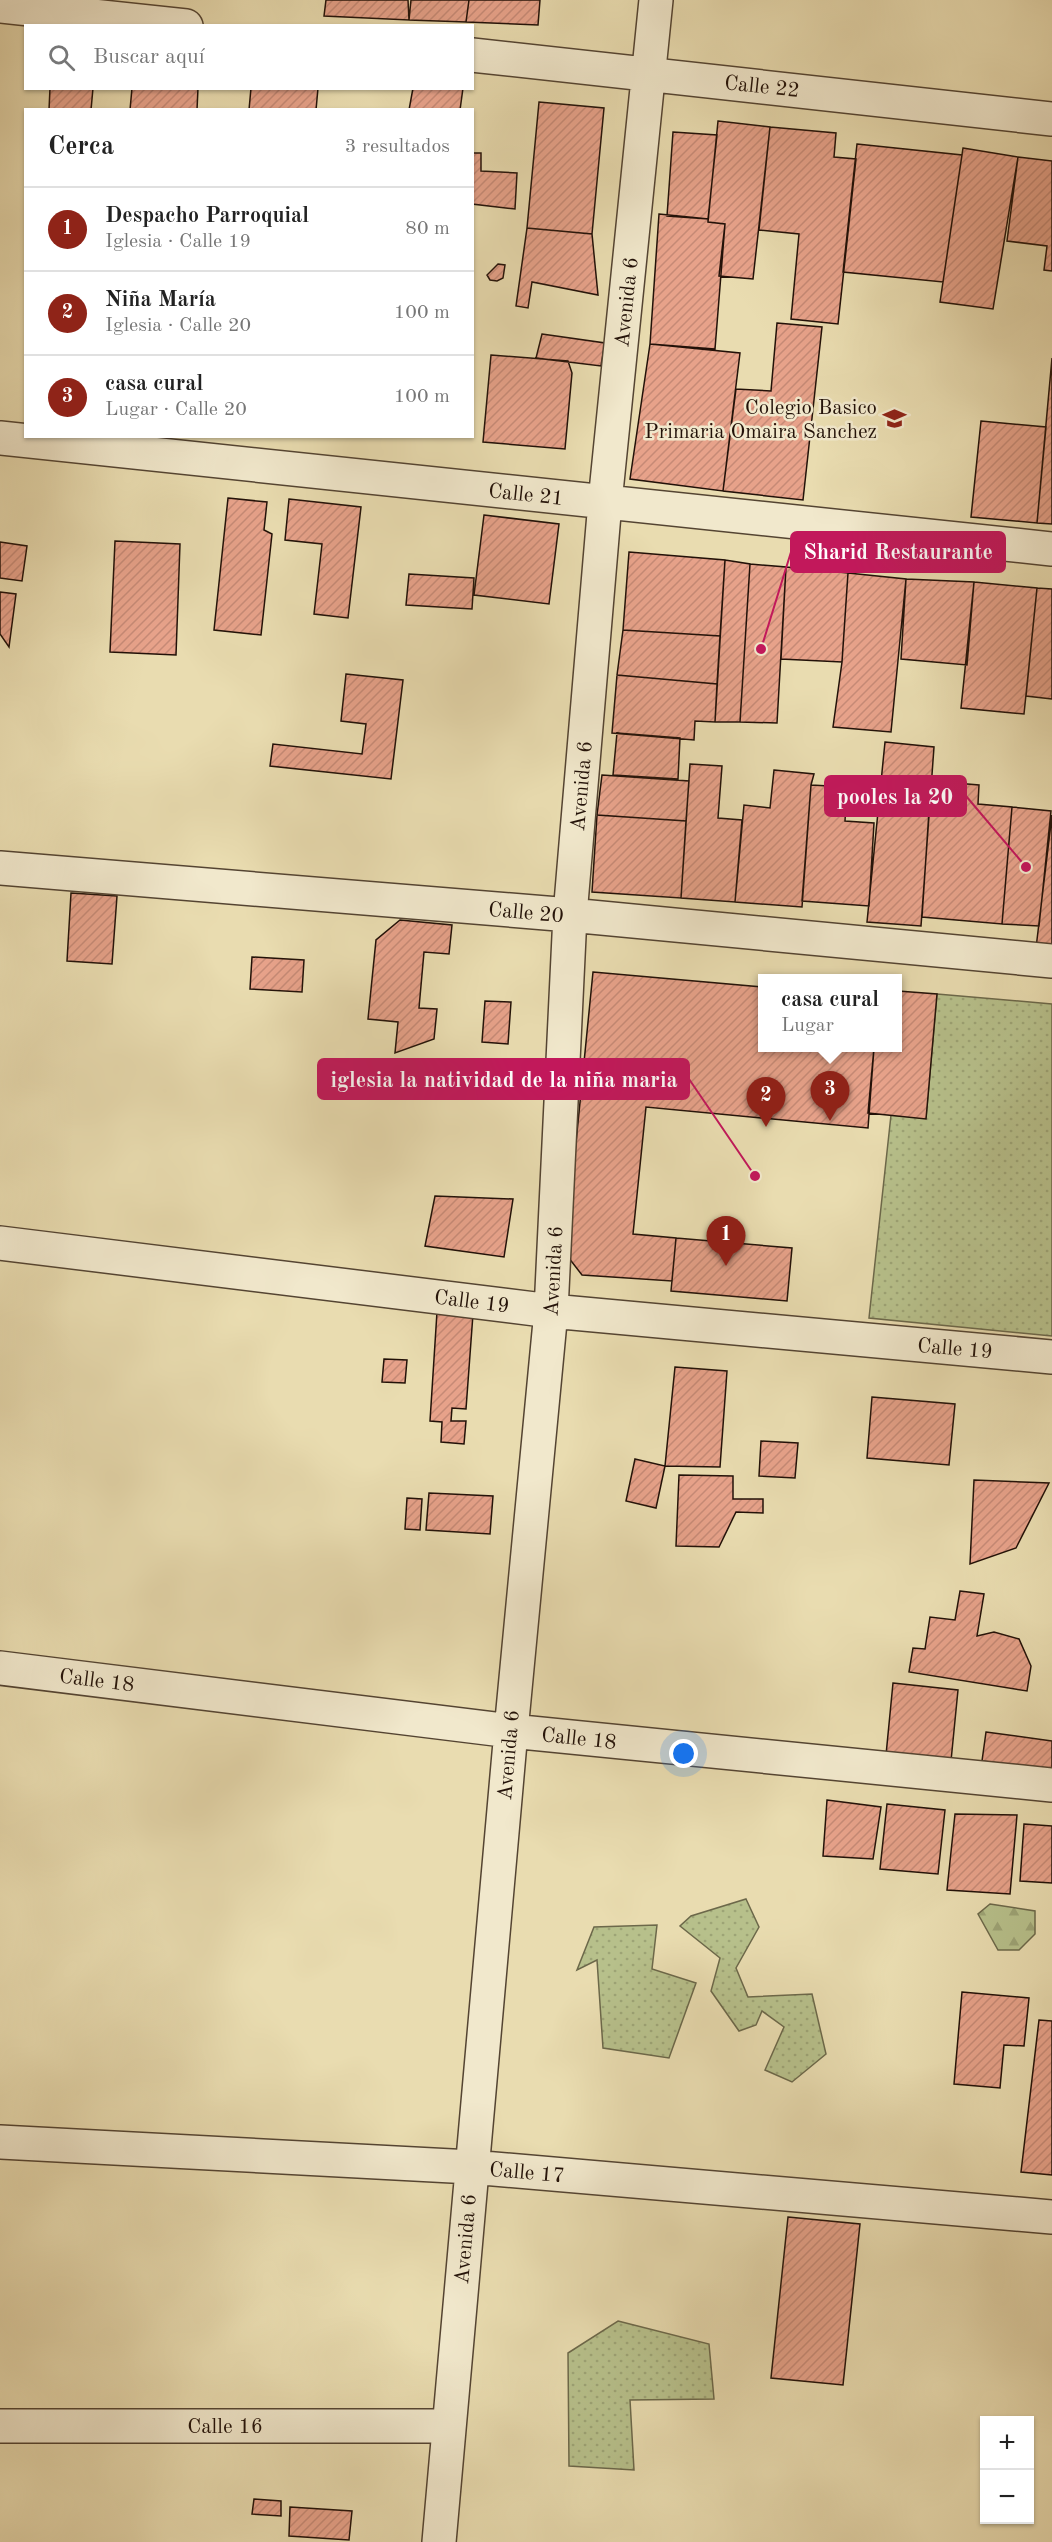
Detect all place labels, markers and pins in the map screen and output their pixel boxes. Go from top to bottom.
place label: Colegio Basico Primaria Omaira Sanchez [644,398,877,443]
school or university icon: Colegio Basico Primaria Omaira Sanchez [882,406,908,432]
callout: Sharid Restaurante [791,532,1005,572]
callout: pooles la 20 [825,776,966,816]
callout: iglesia la natividad de la niña maria [318,1059,689,1099]
pin: 3 [810,1072,850,1121]
pin: 2 [746,1078,786,1127]
pin: 1 [706,1216,746,1266]

